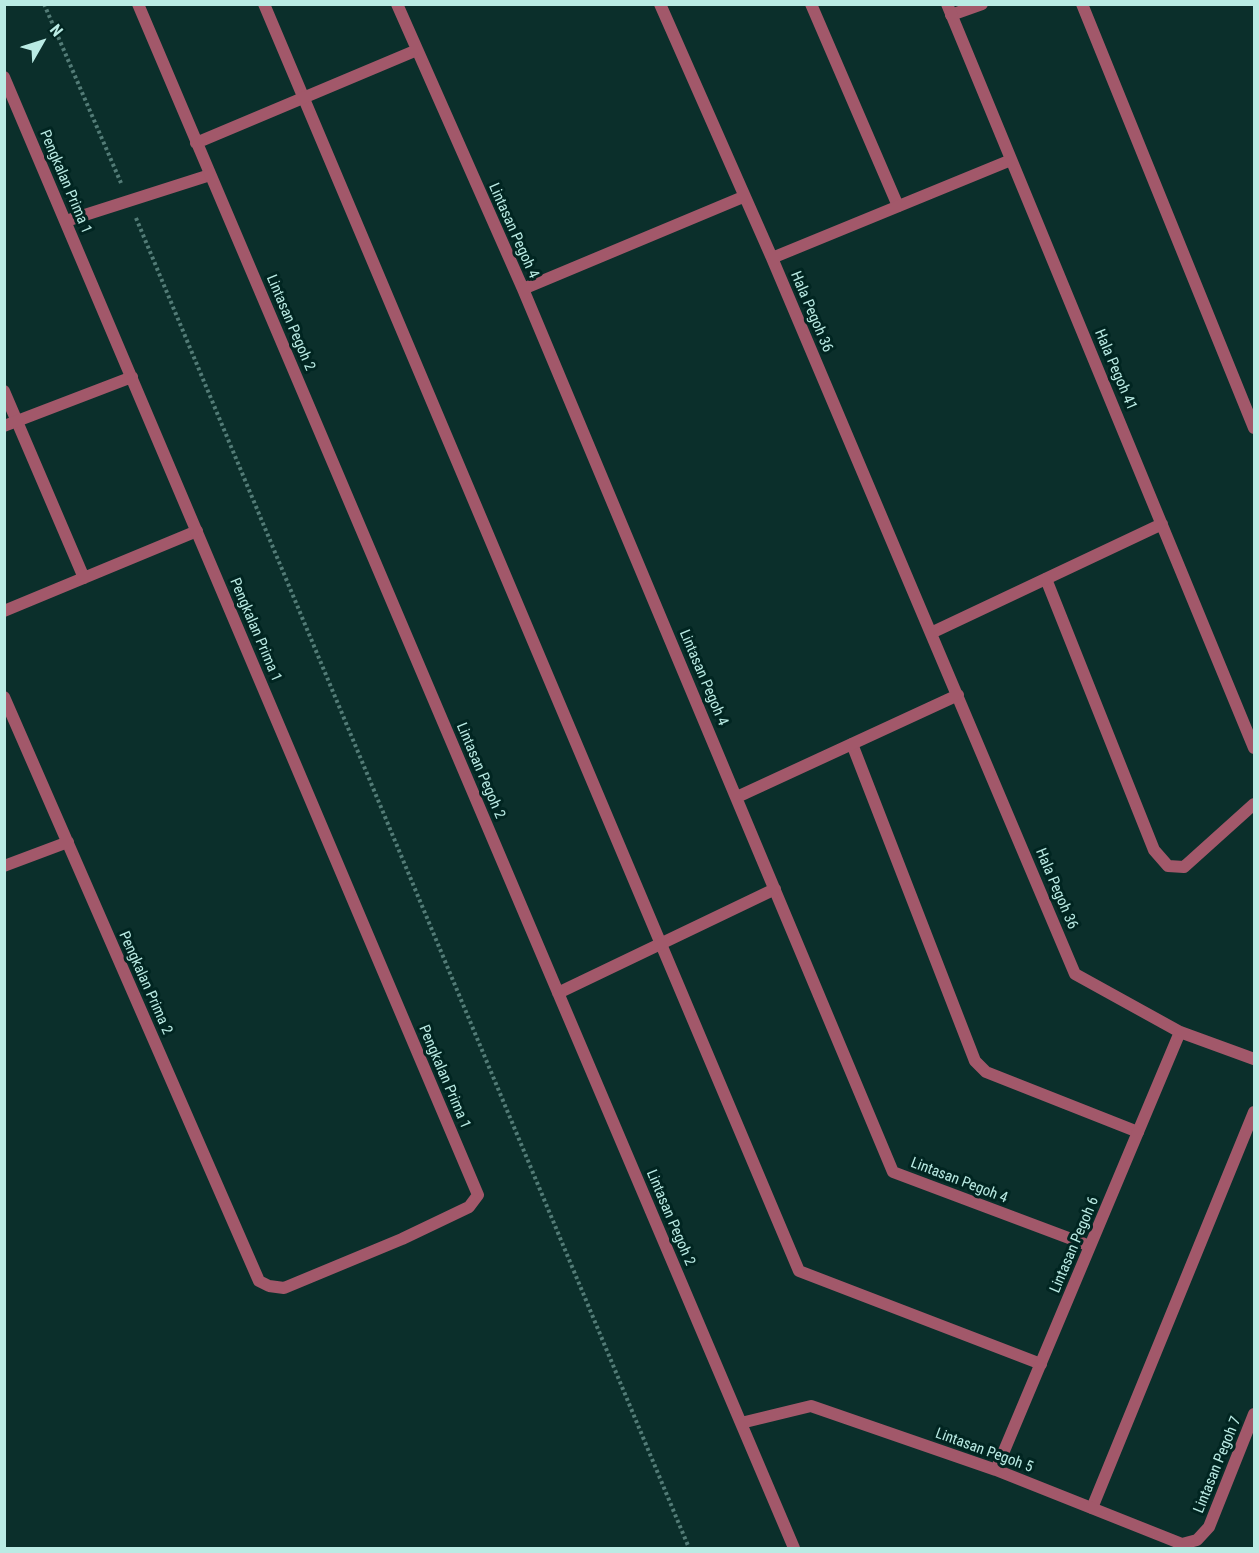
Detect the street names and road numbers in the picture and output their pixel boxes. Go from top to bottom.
street label: Pengkalan Prima 1 [35,127,95,237]
street label: Lintasan Pegoh 4 [484,181,542,281]
street label: Hala Pegoh 36 [786,269,836,355]
street label: Lintasan Pegoh 2 [262,272,318,374]
street label: Hala Pegoh 41 [1090,327,1140,413]
street label: Pengkalan Prima 1 [225,575,285,685]
street label: Lintasan Pegoh 4 [675,627,731,729]
street label: Lintasan Pegoh 2 [452,720,508,822]
street label: Hala Pegoh 36 [1031,846,1081,932]
street label: Pengkalan Prima 2 [114,929,176,1037]
street label: Pengkalan Prima 1 [414,1022,474,1132]
street label: Lintasan Pegoh 4 [908,1154,1010,1208]
street label: Lintasan Pegoh 2 [642,1167,698,1269]
street label: Lintasan Pegoh 6 [1047,1194,1103,1296]
street label: Lintasan Pegoh 7 [1190,1414,1246,1516]
street label: Lintasan Pegoh 5 [933,1425,1035,1477]

